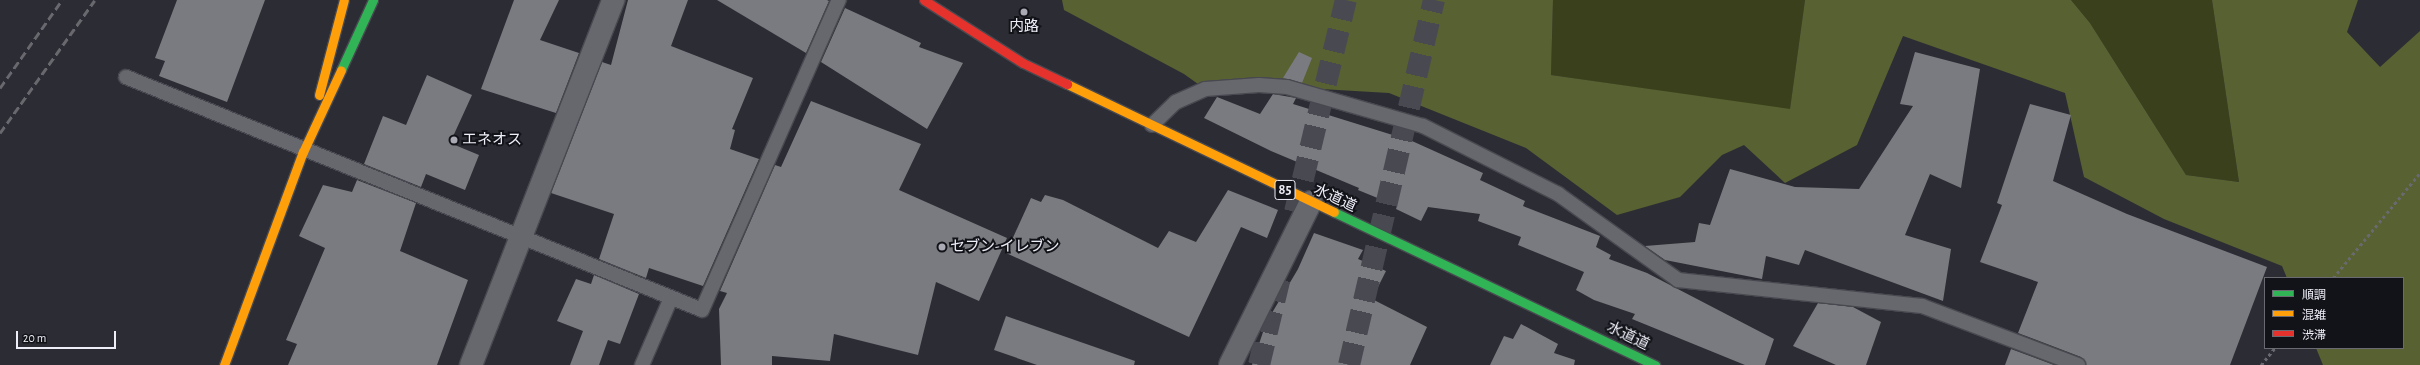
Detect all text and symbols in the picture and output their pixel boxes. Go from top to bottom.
marker: 内路 [1019,7,1029,17]
place label: 内路 [1009,18,1039,36]
place label: エネオス [462,131,522,149]
marker: エネオス [449,135,459,145]
road number: 85 [1274,178,1296,202]
street label: 水道道 [1311,180,1359,216]
place label: セブン-イレブン [950,238,1060,256]
marker: セブン-イレブン [937,242,947,252]
legend [2264,277,2404,349]
text: 順調 [2302,289,2326,301]
text: 混雑 [2302,309,2326,321]
street label: 水道道 [1604,318,1652,354]
scale bar [18,323,118,349]
text: 渋滞 [2302,329,2326,341]
text: 20 m [23,332,46,344]

